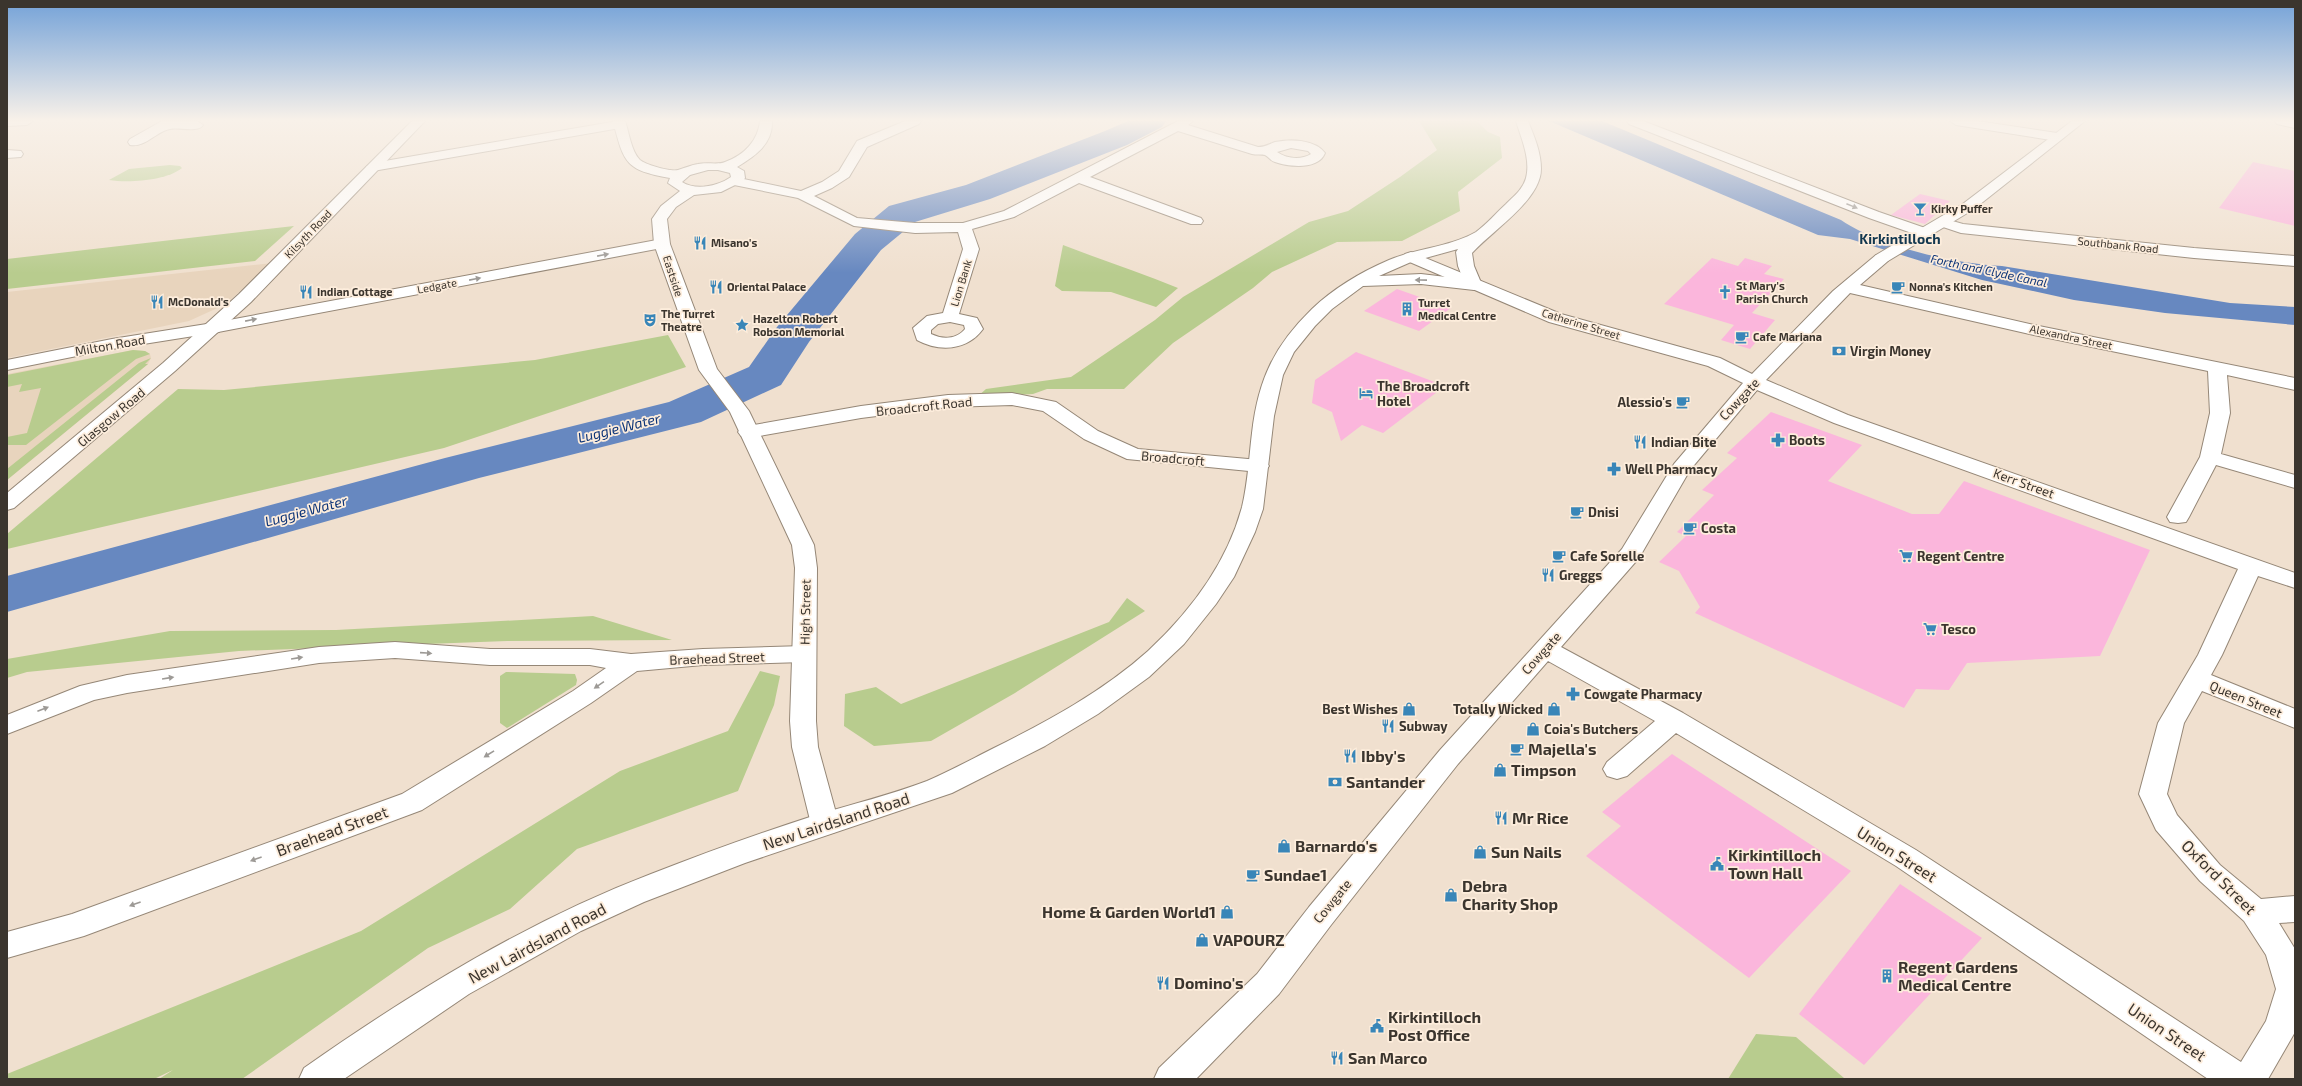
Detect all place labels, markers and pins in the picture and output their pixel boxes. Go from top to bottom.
bar icon: Kirky Puffer [1912,201,1928,217]
place label: Kirky Puffer [1931,202,1993,216]
restaurant icon: Misano's [692,235,708,251]
place label: Misano's [711,236,757,249]
restaurant icon: Oriental Palace [708,279,724,295]
place label: St Mary's Parish Church [1736,279,1808,305]
cafe icon: Nonna's Kitchen [1890,279,1906,295]
place label: Oriental Palace [727,280,806,293]
place label: Nonna's Kitchen [1909,280,1993,293]
restaurant icon: Indian Cottage [298,284,314,300]
church icon: St Mary's Parish Church [1717,284,1733,300]
place label: Indian Cottage [317,285,392,298]
restaurant icon: McDonald's [149,294,165,310]
place label: McDonald's [168,295,229,308]
place label: Turret Medical Centre [1418,296,1496,322]
building icon: Turret Medical Centre [1399,301,1415,317]
place label: The Turret Theatre [661,307,715,333]
theatre icon: The Turret Theatre [642,312,658,328]
place label: Hazelton Robert Robson Memorial [753,312,845,338]
place icon: Hazelton Robert Robson Memorial [734,317,750,333]
cafe icon: Cafe Mariana [1734,329,1750,345]
place label: Cafe Mariana [1753,330,1822,343]
bank icon: Virgin Money [1831,343,1847,359]
place label: Virgin Money [1850,343,1932,359]
place label: The Broadcroft Hotel [1377,378,1470,409]
hotel icon: The Broadcroft Hotel [1358,385,1374,401]
place label: Alessio's [1617,394,1672,410]
cafe icon: Alessio's [1675,394,1691,410]
pharmacy icon: Boots [1770,432,1786,448]
place label: Boots [1789,432,1825,448]
restaurant icon: Indian Bite [1632,434,1648,450]
place label: Indian Bite [1651,434,1717,450]
pharmacy icon: Well Pharmacy [1606,461,1622,477]
place label: Well Pharmacy [1625,461,1718,477]
cafe icon: Dnisi [1569,504,1585,520]
place label: Dnisi [1588,504,1619,520]
cafe icon: Costa [1682,520,1698,536]
place label: Costa [1701,520,1736,536]
cafe icon: Cafe Sorelle [1551,548,1567,564]
place label: Cafe Sorelle [1570,548,1644,564]
supermarket icon: Regent Centre [1898,548,1914,564]
place label: Regent Centre [1917,548,2004,564]
restaurant icon: Greggs [1540,567,1556,583]
place label: Greggs [1559,567,1602,583]
supermarket icon: Tesco [1922,621,1938,637]
place label: Tesco [1941,621,1976,637]
pharmacy icon: Cowgate Pharmacy [1565,686,1581,702]
place label: Cowgate Pharmacy [1584,686,1703,702]
place label: Best Wishes [1322,701,1398,717]
shop icon: Best Wishes [1401,701,1417,717]
place label: Totally Wicked [1453,701,1543,717]
shop icon: Totally Wicked [1546,701,1562,717]
restaurant icon: Subway [1380,718,1396,734]
place label: Subway [1399,718,1448,734]
shop icon: Coia's Butchers [1525,721,1541,737]
place label: Coia's Butchers [1544,721,1638,737]
place label: Majella's [1528,739,1597,758]
cafe icon: Majella's [1509,741,1525,757]
place label: Ibby's [1361,746,1406,766]
restaurant icon: Ibby's [1342,748,1358,764]
place label: Timpson [1511,760,1576,779]
shop icon: Timpson [1492,762,1508,778]
place label: Santander [1346,772,1425,791]
bank icon: Santander [1327,774,1343,790]
place label: Mr Rice [1512,808,1568,827]
restaurant icon: Mr Rice [1493,810,1509,826]
place label: Barnardo's [1295,836,1377,855]
shop icon: Barnardo's [1276,838,1292,854]
place label: Sun Nails [1491,842,1562,861]
shop icon: Sun Nails [1472,844,1488,860]
place label: Kirkintilloch Town Hall [1728,845,1821,882]
public building icon: Kirkintilloch Town Hall [1709,856,1725,872]
place label: Sundae1 [1264,865,1327,884]
cafe icon: Sundae1 [1245,867,1261,883]
place label: Debra Charity Shop [1462,876,1558,914]
shop icon: Debra Charity Shop [1443,887,1459,903]
place label: Home & Garden World1 [1042,902,1216,921]
shop icon: Home & Garden World1 [1219,904,1235,920]
place label: VAPOURZ [1213,930,1285,949]
shop icon: VAPOURZ [1194,932,1210,948]
place label: Regent Gardens Medical Centre [1898,957,2018,994]
building icon: Regent Gardens Medical Centre [1879,968,1895,984]
place label: Domino's [1174,973,1244,992]
restaurant icon: Domino's [1155,975,1171,991]
place label: Kirkintilloch Post Office [1388,1007,1481,1044]
public building icon: Kirkintilloch Post Office [1369,1018,1385,1034]
place label: San Marco [1348,1048,1428,1067]
restaurant icon: San Marco [1329,1050,1345,1066]

